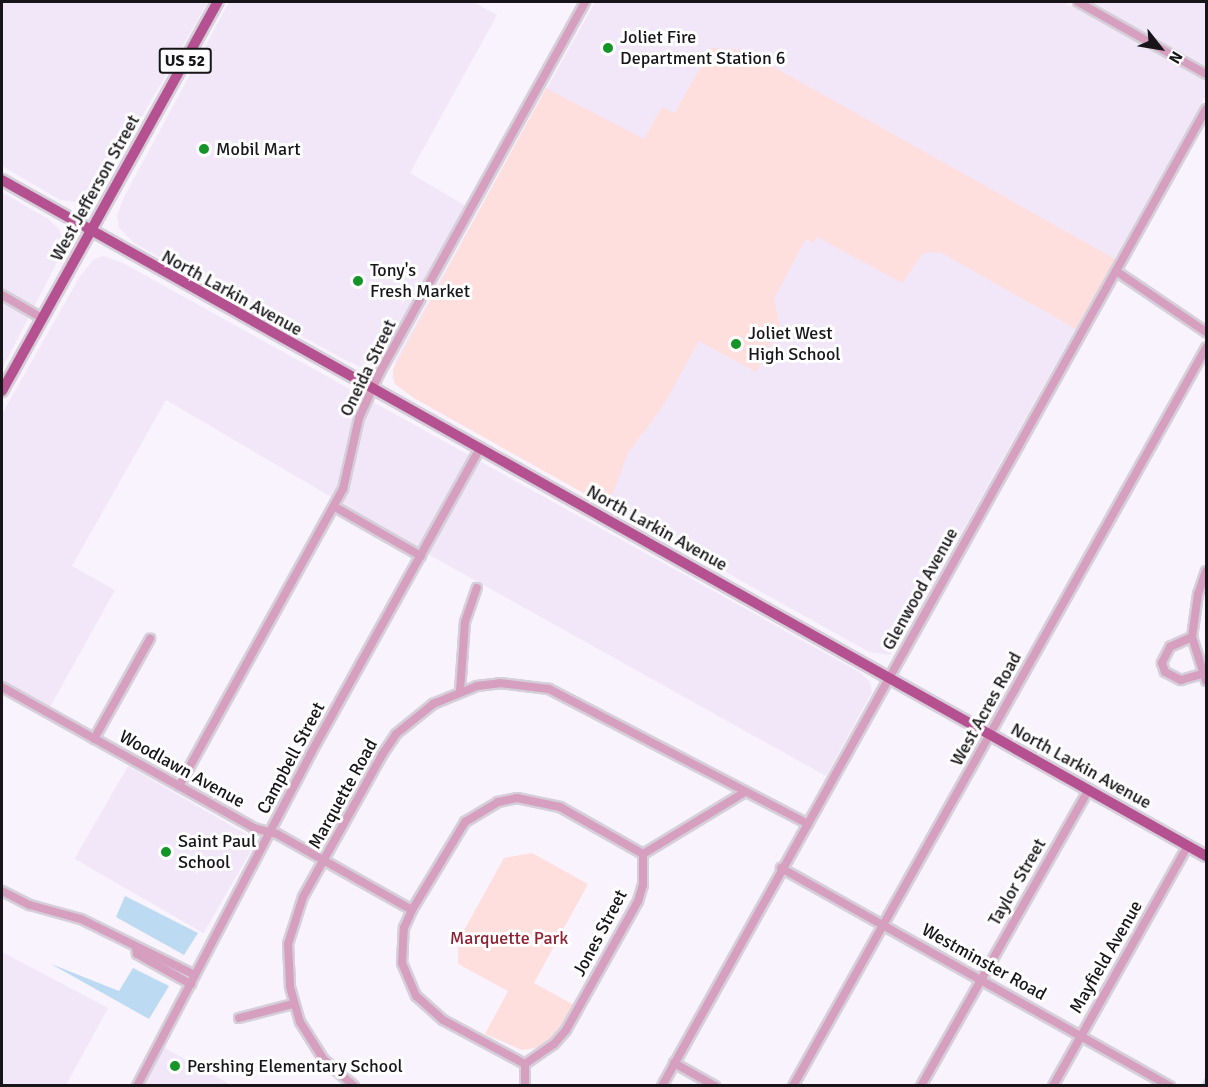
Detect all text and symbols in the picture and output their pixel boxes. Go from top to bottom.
north arrow [1130,18,1190,78]
place label: Joliet Fire Department Station 6 [620,27,785,70]
marker: Joliet Fire Department Station 6 [601,41,615,55]
text: N [1164,47,1187,67]
road number: US 52 [158,48,212,74]
street label: West Jefferson Street [46,111,144,265]
place label: Mobil Mart [216,138,300,160]
marker: Mobil Mart [197,142,211,156]
street label: North Larkin Avenue [158,245,306,341]
place label: Tony's Fresh Market [370,260,470,302]
marker: Tony's Fresh Market [351,274,365,288]
street label: Oneida Street [335,316,401,420]
place label: Joliet West High School [748,323,841,366]
marker: Joliet West High School [729,337,743,351]
street label: North Larkin Avenue [583,480,731,576]
street label: Glenwood Avenue [877,524,963,654]
street label: West Acres Road [946,648,1026,770]
street label: Campbell Street [252,698,330,818]
street label: North Larkin Avenue [1007,718,1155,814]
street label: Woodlawn Avenue [115,726,249,812]
street label: Marquette Road [304,735,382,853]
place label: Saint Paul School [178,831,256,874]
street label: Taylor Street [983,835,1051,929]
marker: Saint Paul School [159,845,173,859]
street label: Jones Street [568,886,632,980]
street label: Mayfield Avenue [1065,897,1147,1017]
street label: Westminster Road [918,919,1050,1005]
park label: Marquette Park [450,927,568,949]
place label: Pershing Elementary School [187,1055,403,1077]
marker: Pershing Elementary School [168,1059,182,1073]

